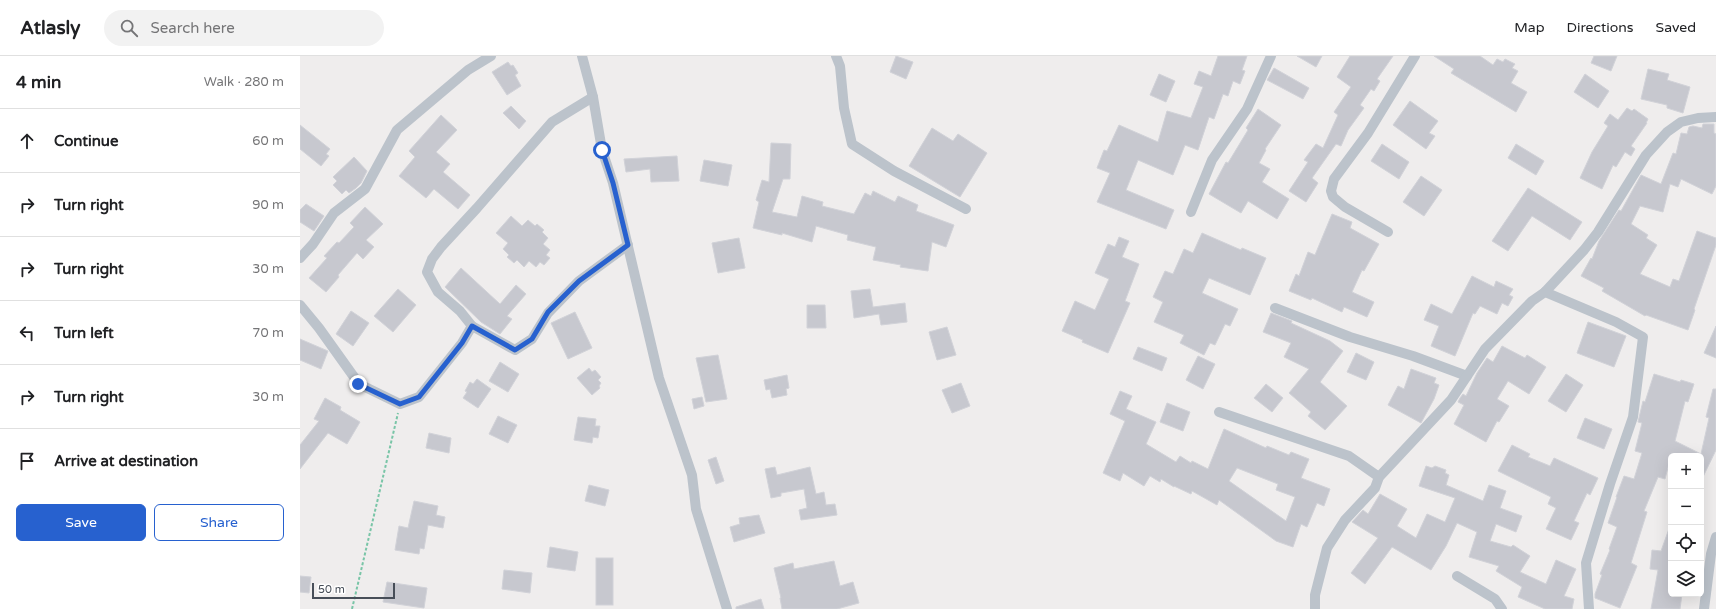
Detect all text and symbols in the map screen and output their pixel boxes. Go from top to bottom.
search box [104,10,384,46]
text: Atlasly [20,17,80,39]
icon: search [118,17,140,39]
text: Search here [150,19,235,37]
text: Map [1514,19,1545,36]
text: Directions [1567,19,1634,36]
text: Saved [1656,19,1696,36]
text: 4 min [16,72,61,93]
text: Walk · 280 m [204,74,284,90]
icon: ahead [16,130,38,152]
text: Continue [54,132,118,150]
text: 60 m [252,133,284,149]
route start [593,141,611,159]
icon: right [16,194,38,216]
text: Turn right [54,196,124,214]
text: 90 m [252,197,284,213]
icon: right [16,258,38,280]
text: Turn right [54,260,124,278]
text: 30 m [252,261,284,277]
icon: left [16,322,38,344]
text: Turn left [54,324,114,342]
text: 70 m [252,325,284,341]
route end [349,375,367,393]
icon: right [16,386,38,408]
text: Turn right [54,388,124,406]
text: 30 m [252,389,284,405]
icon: arrive [16,450,38,472]
text: Arrive at destination [54,452,198,470]
map controls [1668,453,1704,597]
button: + [1668,453,1704,489]
button: − [1668,489,1704,525]
button: Save [16,504,146,541]
button: Share [154,504,284,541]
button: locate [1668,525,1704,561]
button: layers [1668,561,1704,597]
scale bar [312,581,395,600]
text: 50 m [318,583,345,596]

